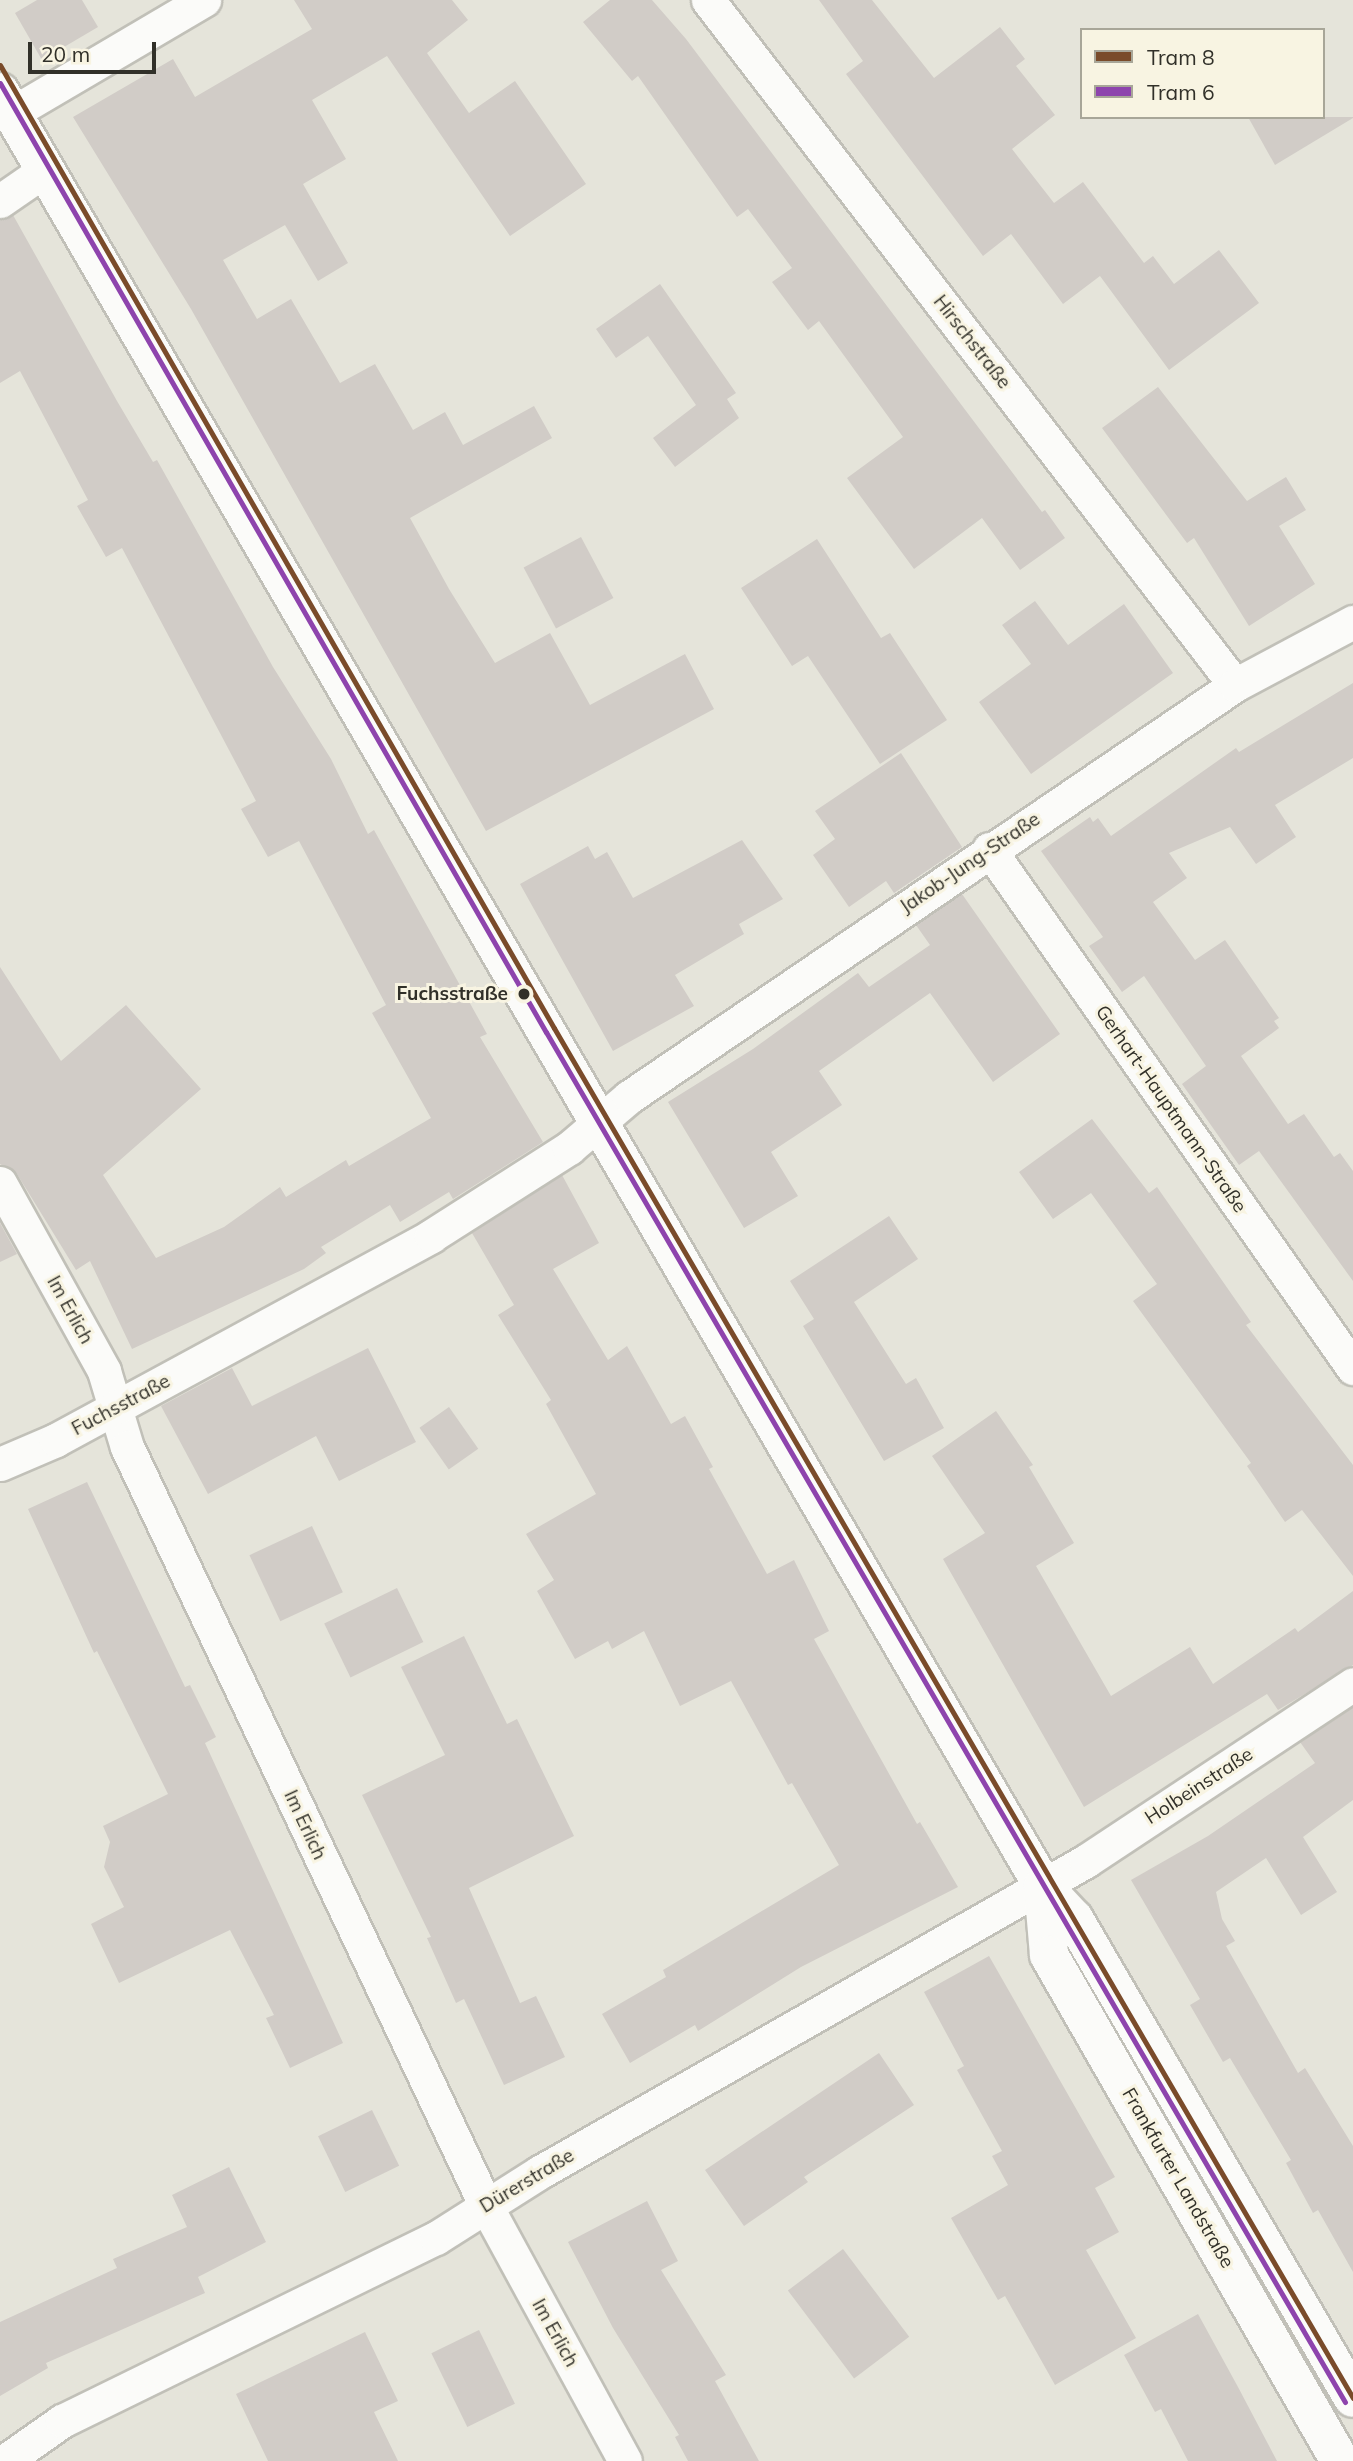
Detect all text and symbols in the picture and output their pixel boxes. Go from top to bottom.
scale bar [32,28,159,72]
legend [1080,28,1325,119]
text: 20 m [41,41,90,67]
text: Tram 8 [1147,44,1215,70]
text: Tram 6 [1147,79,1215,105]
street label: Hirschstraße [928,291,1016,393]
street label: Jakob-Jung-Straße [896,808,1044,918]
place label: Fuchsstraße [397,983,508,1005]
marker: Fuchsstraße [514,984,534,1004]
street label: Gerhart-Hauptmann-Straße [1091,1001,1251,1217]
street label: Im Erlich [42,1272,98,1348]
street label: Fuchsstraße [68,1370,174,1440]
street label: Holbeinstraße [1141,1743,1257,1829]
street label: Im Erlich [279,1787,331,1863]
street label: Frankfurter Landstraße [1117,2084,1239,2272]
street label: Dürerstraße [476,2144,578,2218]
street label: Im Erlich [527,2295,583,2371]

